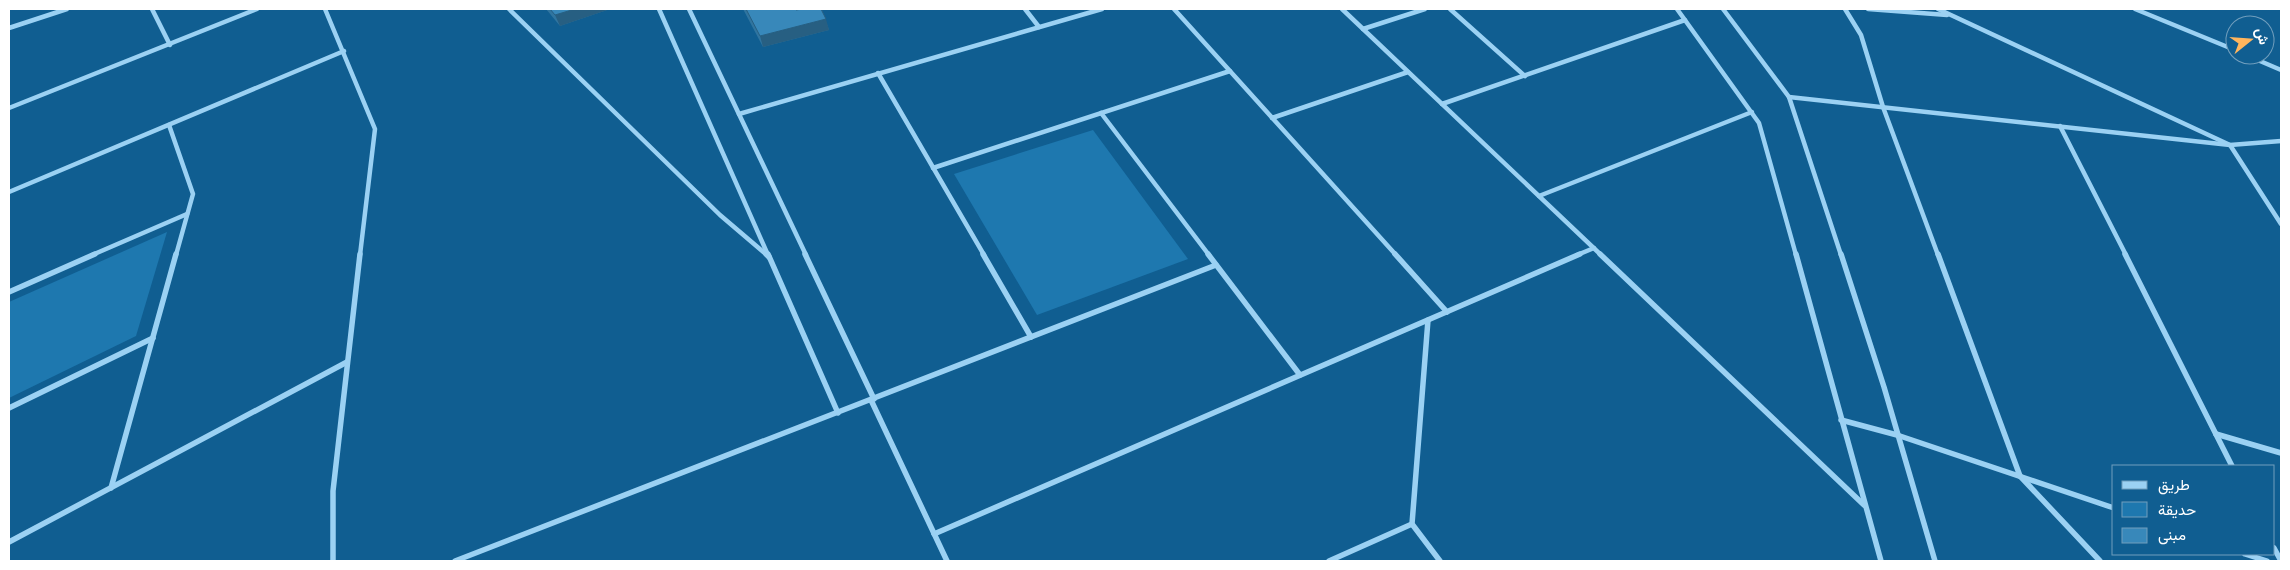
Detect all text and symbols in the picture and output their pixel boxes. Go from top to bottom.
north arrow [2225,15,2275,65]
text: ش [2251,25,2275,47]
legend [2112,465,2275,555]
text: طريق [2158,474,2190,495]
text: حديقة [2158,499,2196,520]
text: مبنى [2158,524,2186,545]

